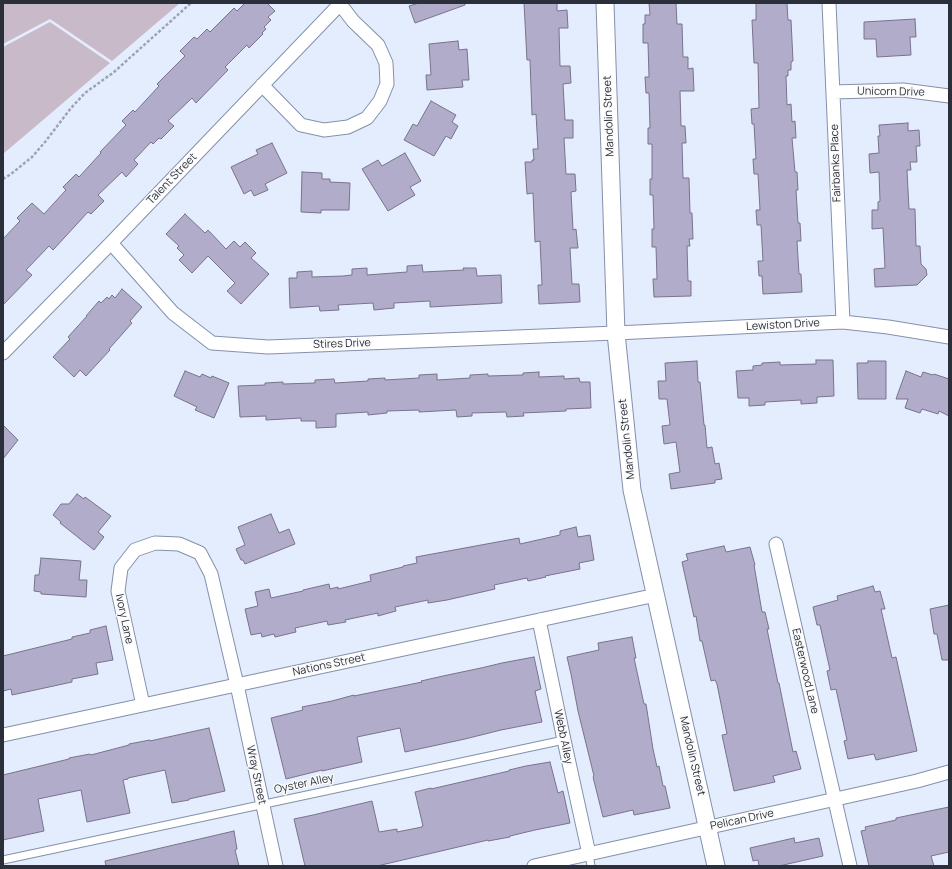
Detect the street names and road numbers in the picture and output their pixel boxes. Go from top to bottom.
street label: Mandolin Street [601,75,617,157]
street label: Unicorn Drive [857,85,925,99]
street label: Fairbanks Place [828,124,844,202]
street label: Talent Street [144,151,200,207]
street label: Lewiston Drive [746,316,820,334]
street label: Stires Drive [313,336,371,352]
street label: Mandolin Street [616,398,638,480]
street label: Ivory Lane [112,593,136,645]
street label: Easterwood Lane [789,627,821,715]
street label: Nations Street [291,651,367,679]
street label: Webb Alley [551,708,575,766]
street label: Mandolin Street [676,715,708,797]
street label: Wray Street [243,744,269,806]
street label: Oyster Alley [273,771,335,797]
street label: Pelican Drive [709,807,775,833]

